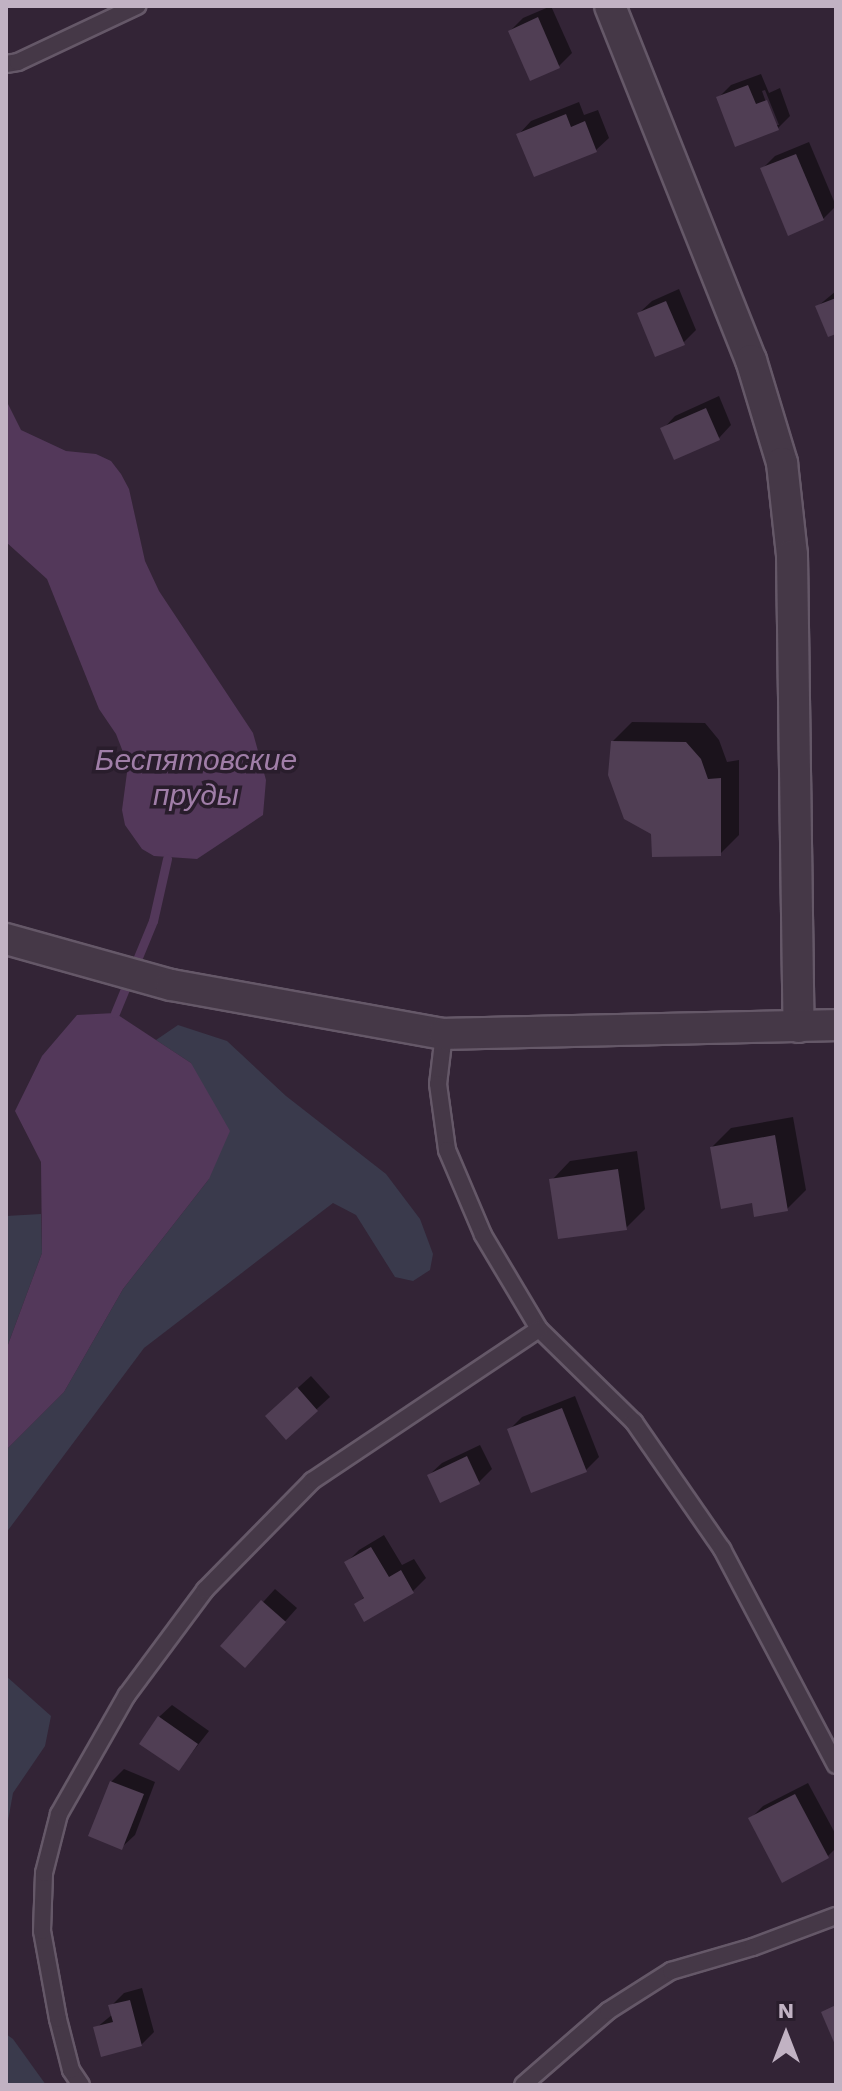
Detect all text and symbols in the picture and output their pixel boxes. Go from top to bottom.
water label: Беспятовские пруды [95,742,297,812]
north arrow [746,1995,826,2075]
text: N [778,1998,794,2023]

